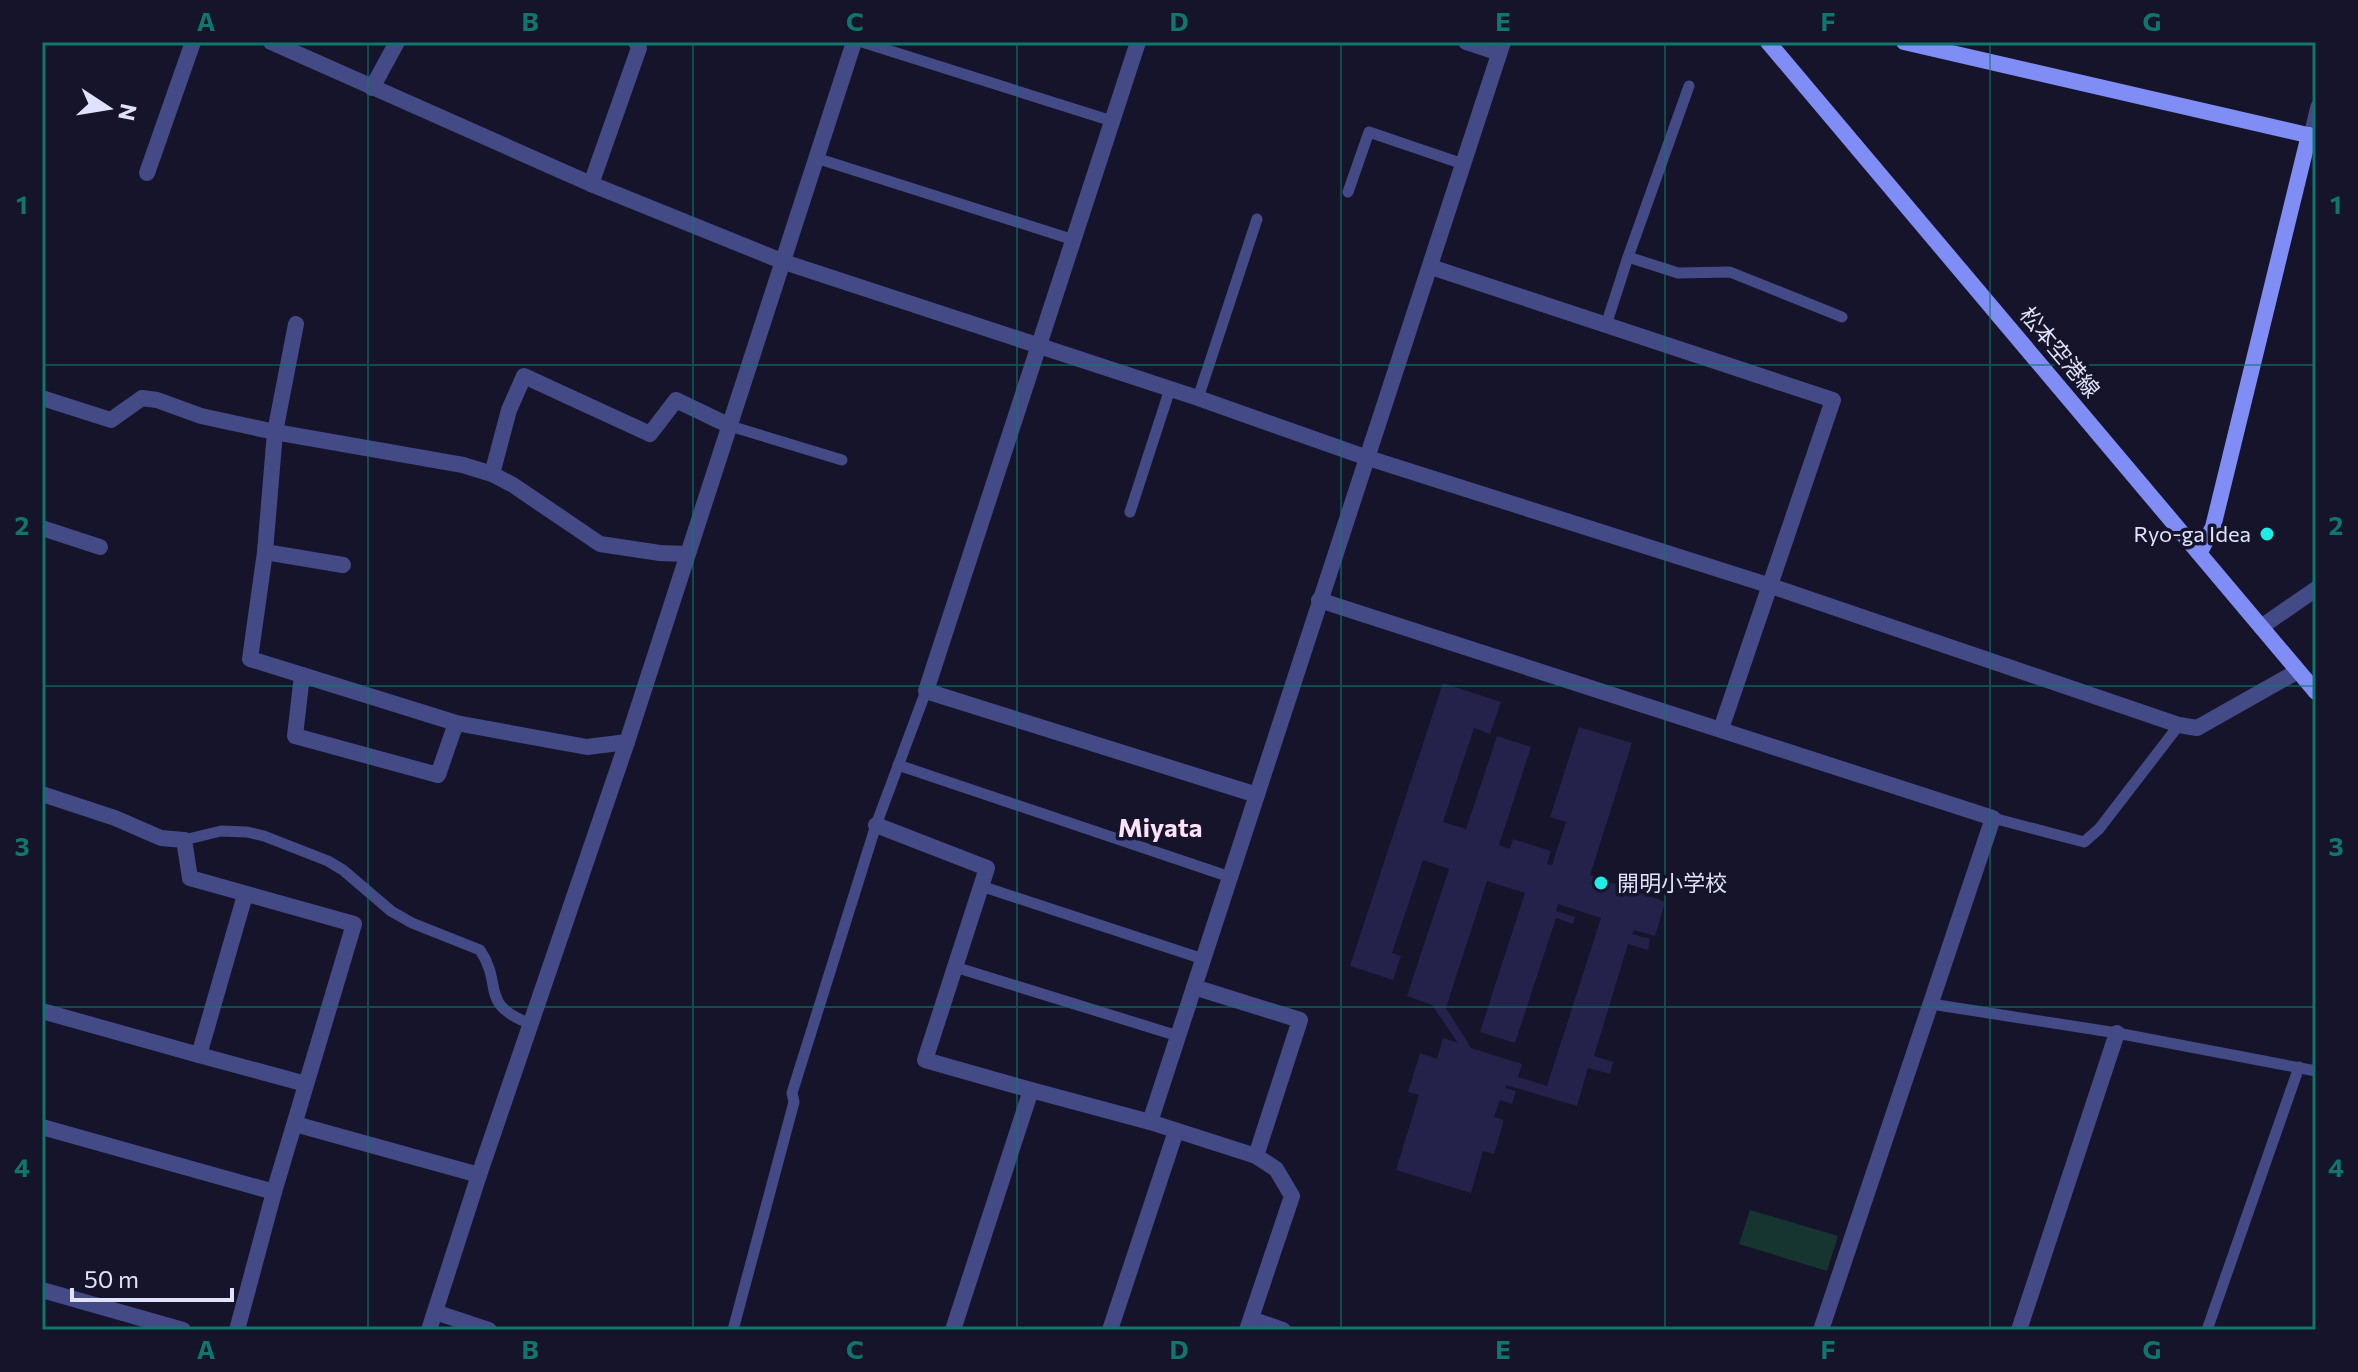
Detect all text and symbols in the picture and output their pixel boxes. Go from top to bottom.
text: A [197,5,216,36]
text: B [521,5,539,36]
text: C [846,5,864,36]
text: D [1169,5,1189,36]
text: E [1495,5,1511,36]
text: F [1820,5,1836,36]
text: G [2143,5,2161,36]
north arrow [68,68,148,148]
text: N [113,101,143,123]
text: 1 [16,188,28,219]
text: 1 [2330,188,2342,219]
street label: 松本空港線 [2015,301,2106,402]
text: 2 [15,509,29,540]
text: 2 [2329,509,2343,540]
place label: Ryo-ga Idea [2134,520,2251,547]
marker: Ryo-ga Idea [2258,525,2276,543]
district label: Miyata [1118,811,1202,842]
text: 3 [14,830,30,861]
text: 3 [2328,830,2344,861]
place label: 開明小学校 [1617,869,1727,896]
marker: 開明小学校 [1592,874,1610,892]
text: 4 [14,1151,30,1182]
text: 4 [2328,1151,2344,1182]
scale bar [72,1252,232,1302]
text: 50 m [84,1264,139,1293]
text: A [197,1333,216,1364]
text: B [521,1333,539,1364]
text: C [846,1333,864,1364]
text: D [1169,1333,1189,1364]
text: E [1495,1333,1511,1364]
text: F [1820,1333,1836,1364]
text: G [2143,1333,2161,1364]

